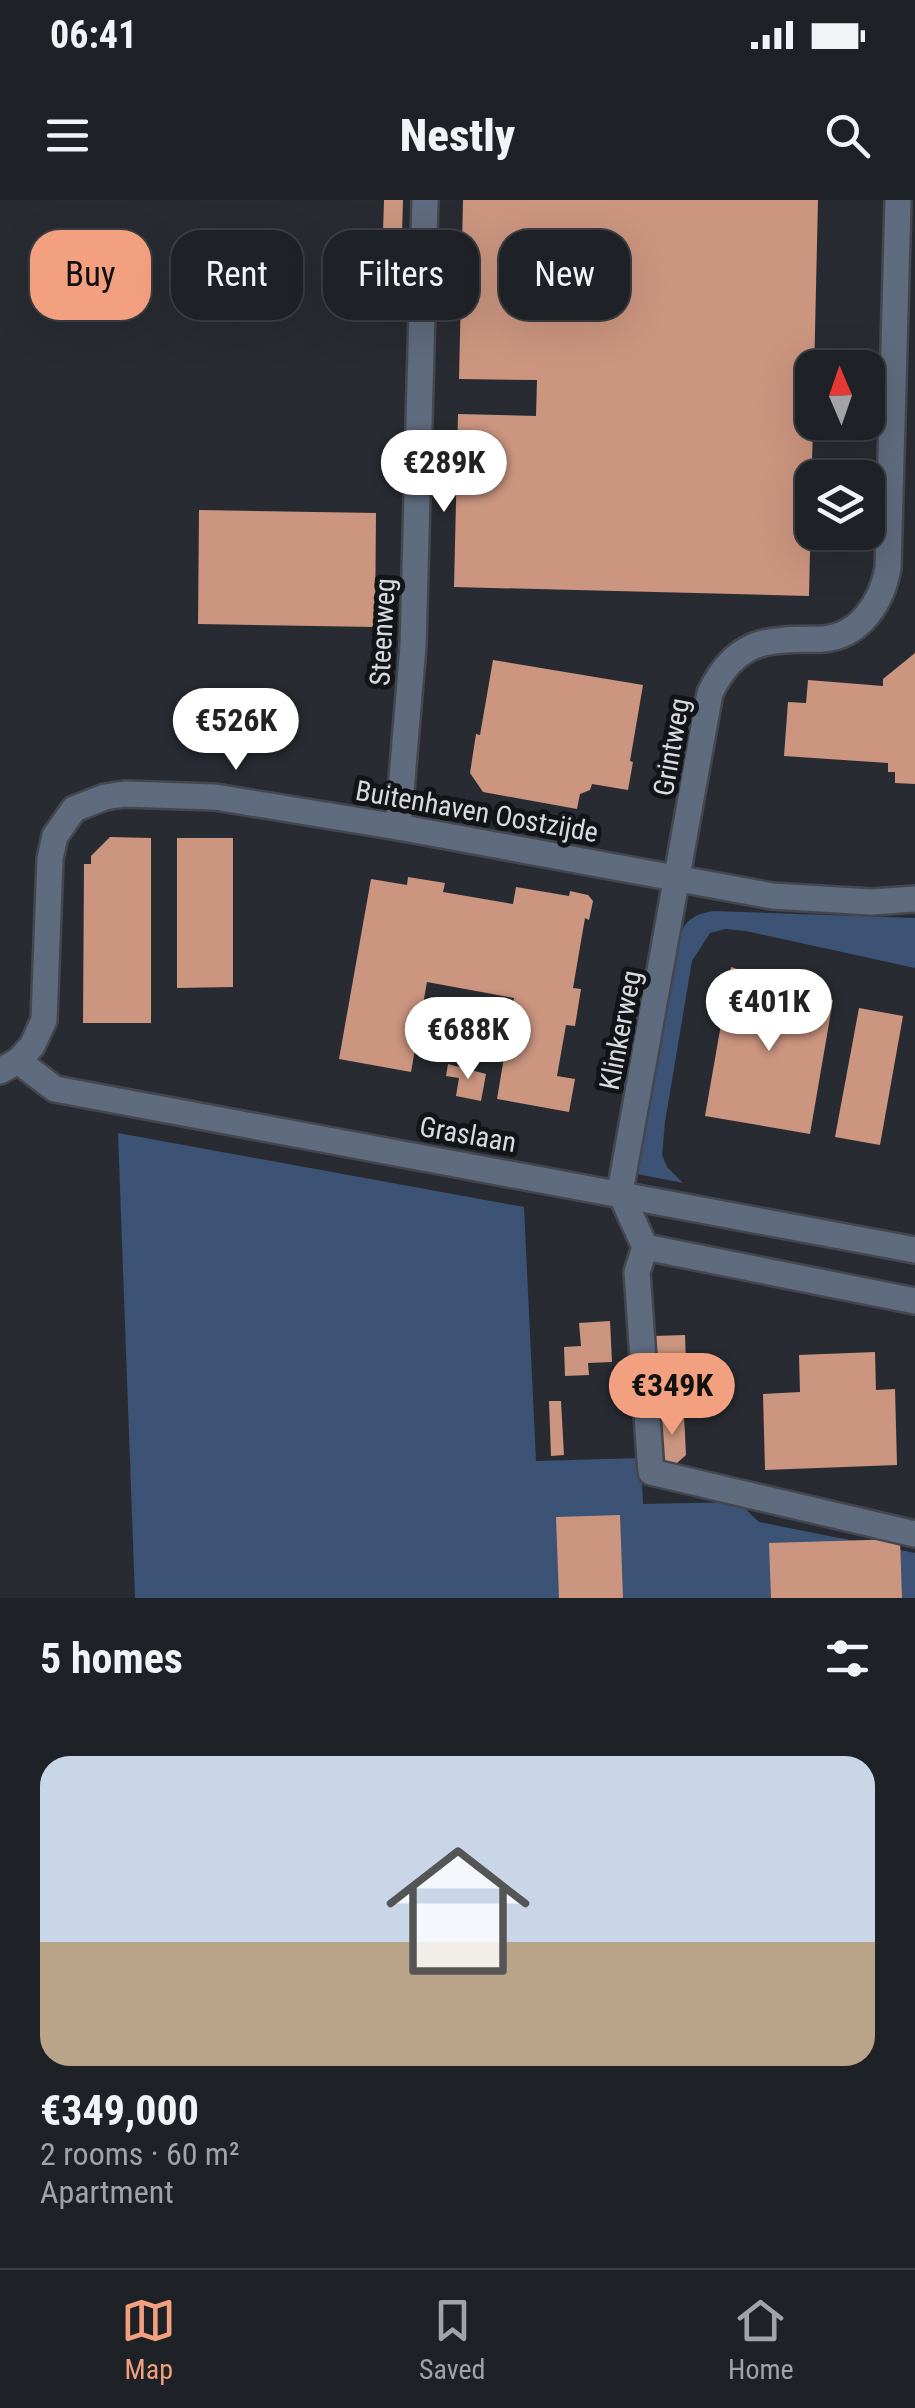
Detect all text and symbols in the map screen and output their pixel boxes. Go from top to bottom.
text: 06:41 [50,13,137,57]
icon: menu [40,108,95,163]
icon: search [820,108,875,163]
text: Nestly [400,109,515,162]
chip: Buy [30,230,151,320]
chip: Rent [171,230,303,320]
chip: Filters [323,230,479,320]
chip: New [499,230,630,320]
north arrow [795,350,885,440]
map controls [795,350,885,550]
pin: €289K [374,430,514,515]
text: €289K [403,443,485,481]
button: layers [795,460,885,550]
street label: Steenweg [363,577,402,687]
pin: €526K [166,688,306,773]
street label: Grintweg [647,696,696,798]
text: €526K [195,701,277,739]
street label: Buitenhaven Oostzijde [353,774,601,849]
street label: Klinkerweg [593,968,648,1093]
pin: €401K [699,969,839,1054]
text: €401K [728,982,810,1020]
pin: €688K [398,997,538,1082]
text: €688K [427,1010,509,1048]
street label: Graslaan [417,1110,519,1159]
pin: €349K [602,1353,742,1438]
text: €349K [631,1366,713,1404]
icon: filters [820,1631,875,1686]
text: 5 homes [40,1634,183,1683]
icon: home [368,1821,548,2001]
text: €349,000 [40,2086,199,2135]
text: 2 rooms · 60 m² [40,2135,239,2173]
text: Apartment [40,2173,174,2211]
tab: Map [121,2293,176,2386]
tab: Saved [419,2293,485,2386]
tab: Home [728,2293,794,2386]

